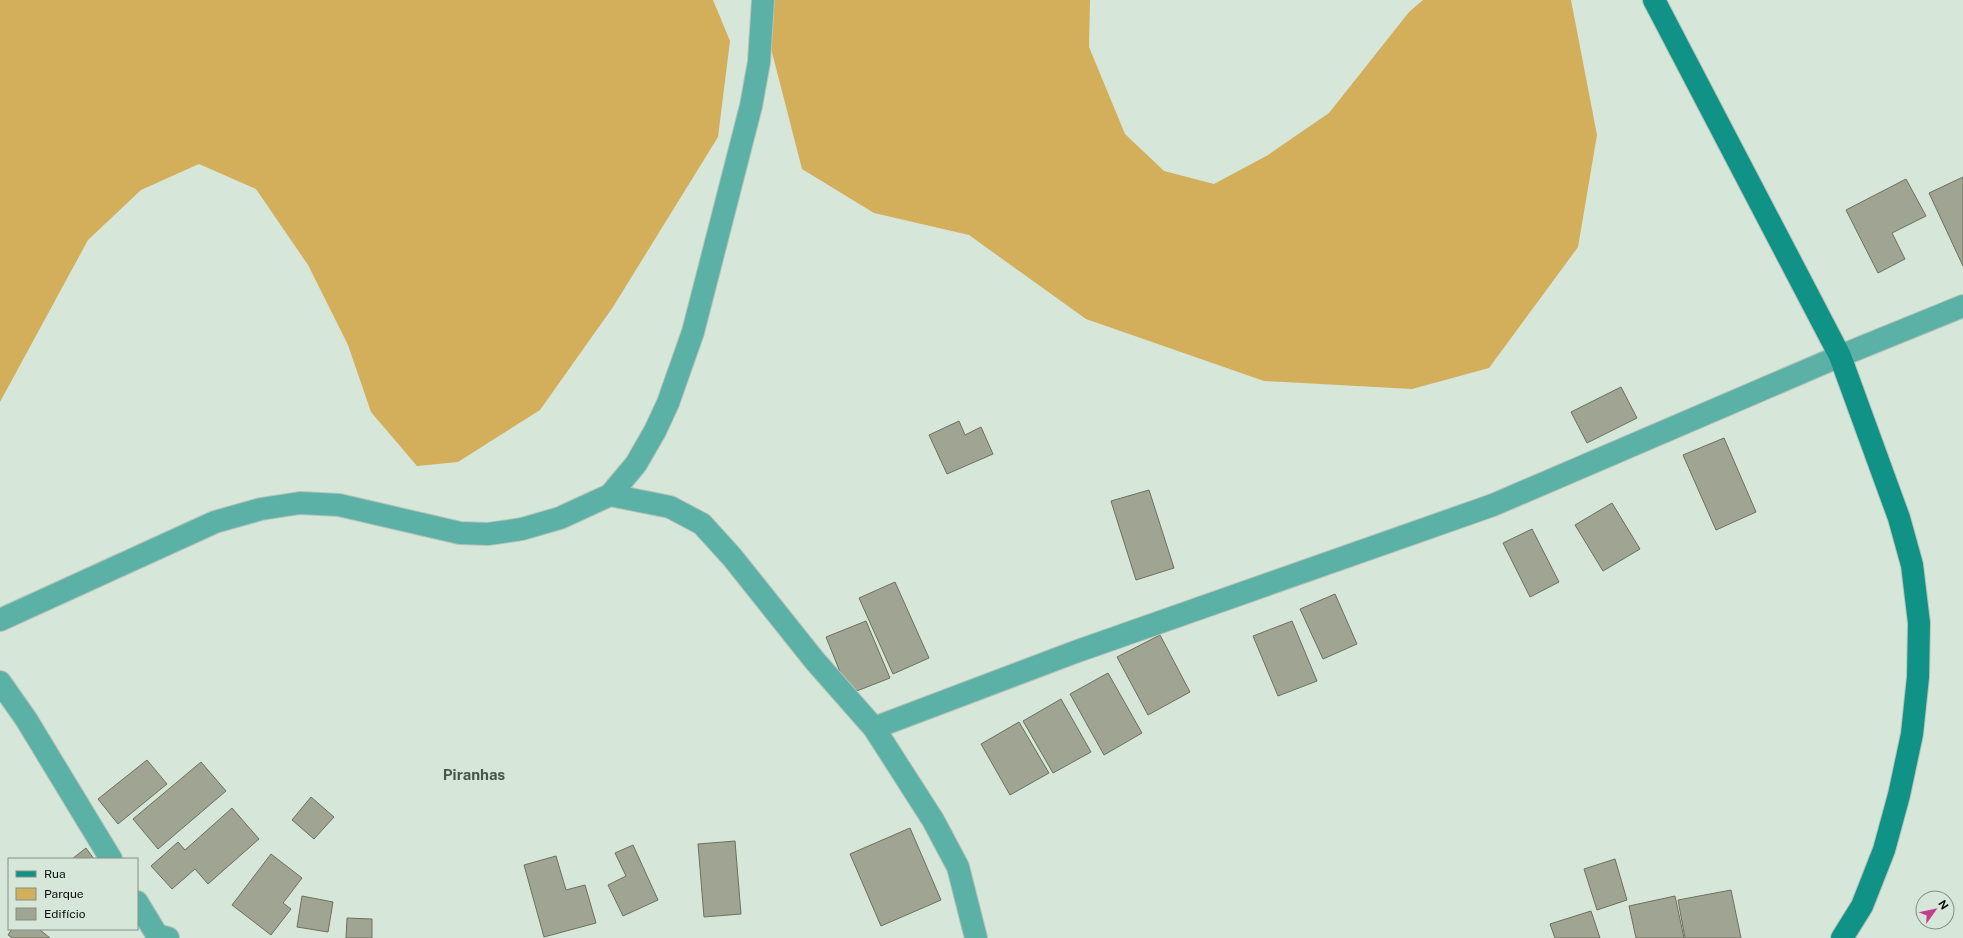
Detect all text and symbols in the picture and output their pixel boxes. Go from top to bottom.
district label: Piranhas [443,766,505,783]
legend [8,858,138,930]
text: Rua [44,867,66,881]
text: Parque [44,887,84,901]
north arrow [1915,890,1955,930]
text: N [1936,898,1951,911]
text: Edifício [44,907,86,921]

